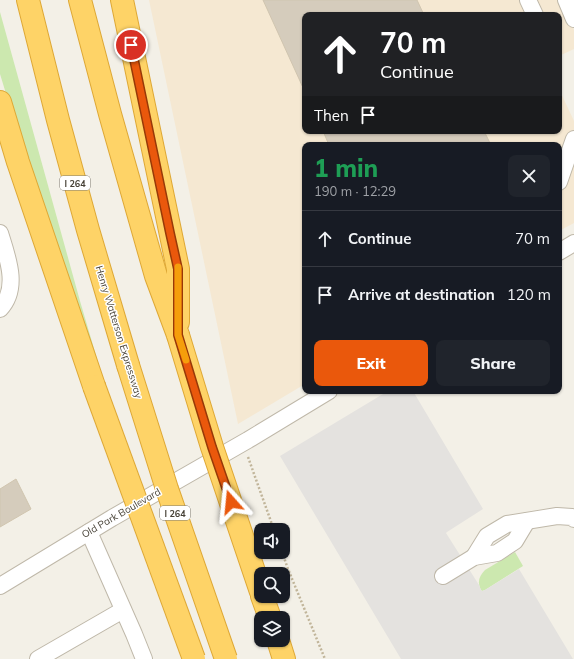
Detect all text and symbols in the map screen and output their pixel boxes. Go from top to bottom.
text: 70 m [380,25,446,60]
pin [114,28,148,62]
icon: ahead [314,28,366,80]
icon: arrive [120,34,142,56]
text: Continue [380,60,454,83]
icon: arrive [357,104,379,126]
text: Then [314,106,349,125]
text: 1 min [314,153,378,183]
button: close [508,155,550,197]
road number: I 264 [60,176,90,190]
text: 190 m · 12:29 [314,183,396,199]
icon: ahead [314,228,336,250]
text: Continue [348,229,411,248]
text: 70 m [515,229,550,248]
street label: Henry Watterson Expressway [93,264,146,401]
icon: arrive [314,284,336,306]
text: Arrive at destination [348,285,495,304]
text: 120 m [507,285,551,304]
button: Exit [314,340,428,386]
button: Share [436,340,550,386]
position arrow [210,481,252,523]
street label: Old Park Boulevard [79,485,163,541]
road number: I 264 [160,506,190,520]
map controls [254,523,290,647]
button: sound [254,523,290,559]
button: search [254,567,290,603]
button: layers [254,611,290,647]

